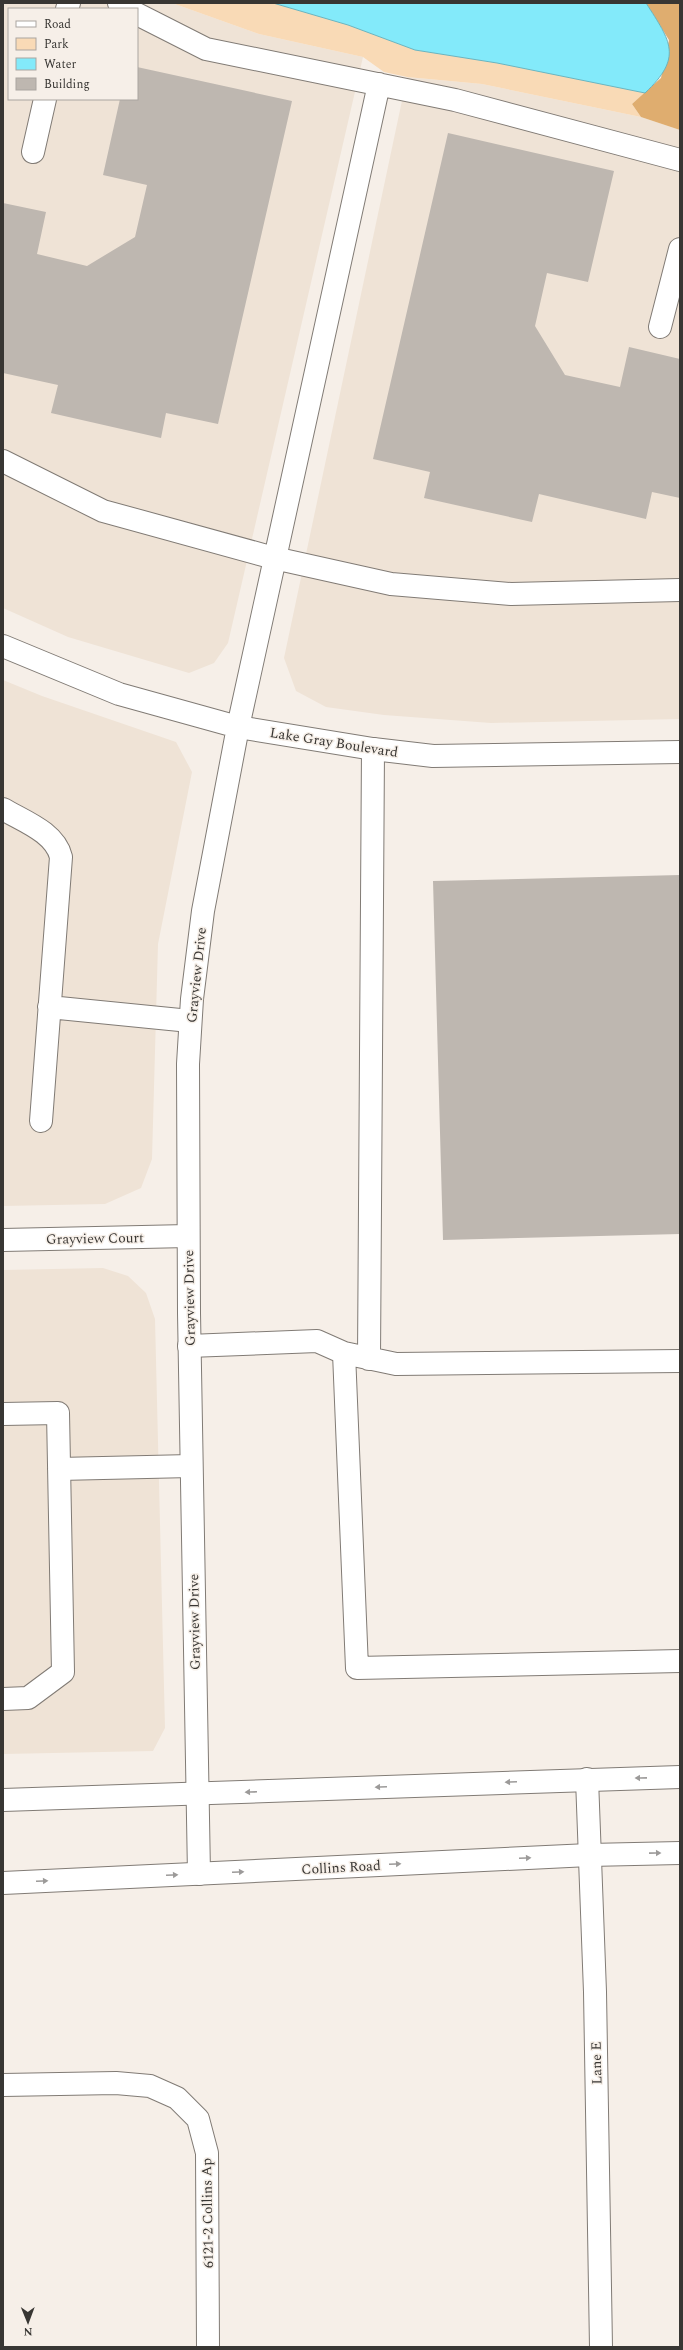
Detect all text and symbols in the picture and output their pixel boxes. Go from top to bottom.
legend [8,8,138,100]
text: Road [44,15,71,34]
text: Park [44,35,69,54]
text: Water [44,55,76,74]
text: Building [44,75,90,94]
street label: Lake Gray Boulevard [268,722,400,763]
street label: Grayview Drive [181,926,212,1024]
street label: Grayview Court [46,1227,144,1250]
street label: Grayview Drive [178,1250,201,1346]
street label: Grayview Drive [183,1574,206,1670]
one-way arrow [635,1774,647,1781]
one-way arrow [505,1778,517,1785]
one-way arrow [374,1784,387,1790]
one-way arrow [245,1789,257,1796]
one-way arrow [649,1850,661,1857]
street label: Collins Road [301,1855,381,1880]
one-way arrow [519,1855,532,1861]
one-way arrow [389,1861,401,1868]
one-way arrow [231,1869,244,1875]
one-way arrow [166,1872,179,1878]
one-way arrow [36,1878,49,1884]
street label: Lane E [586,2041,607,2085]
street label: 6121-2 Collins Ap [196,2158,219,2268]
north arrow [8,2302,48,2342]
text: N [24,2323,33,2340]

